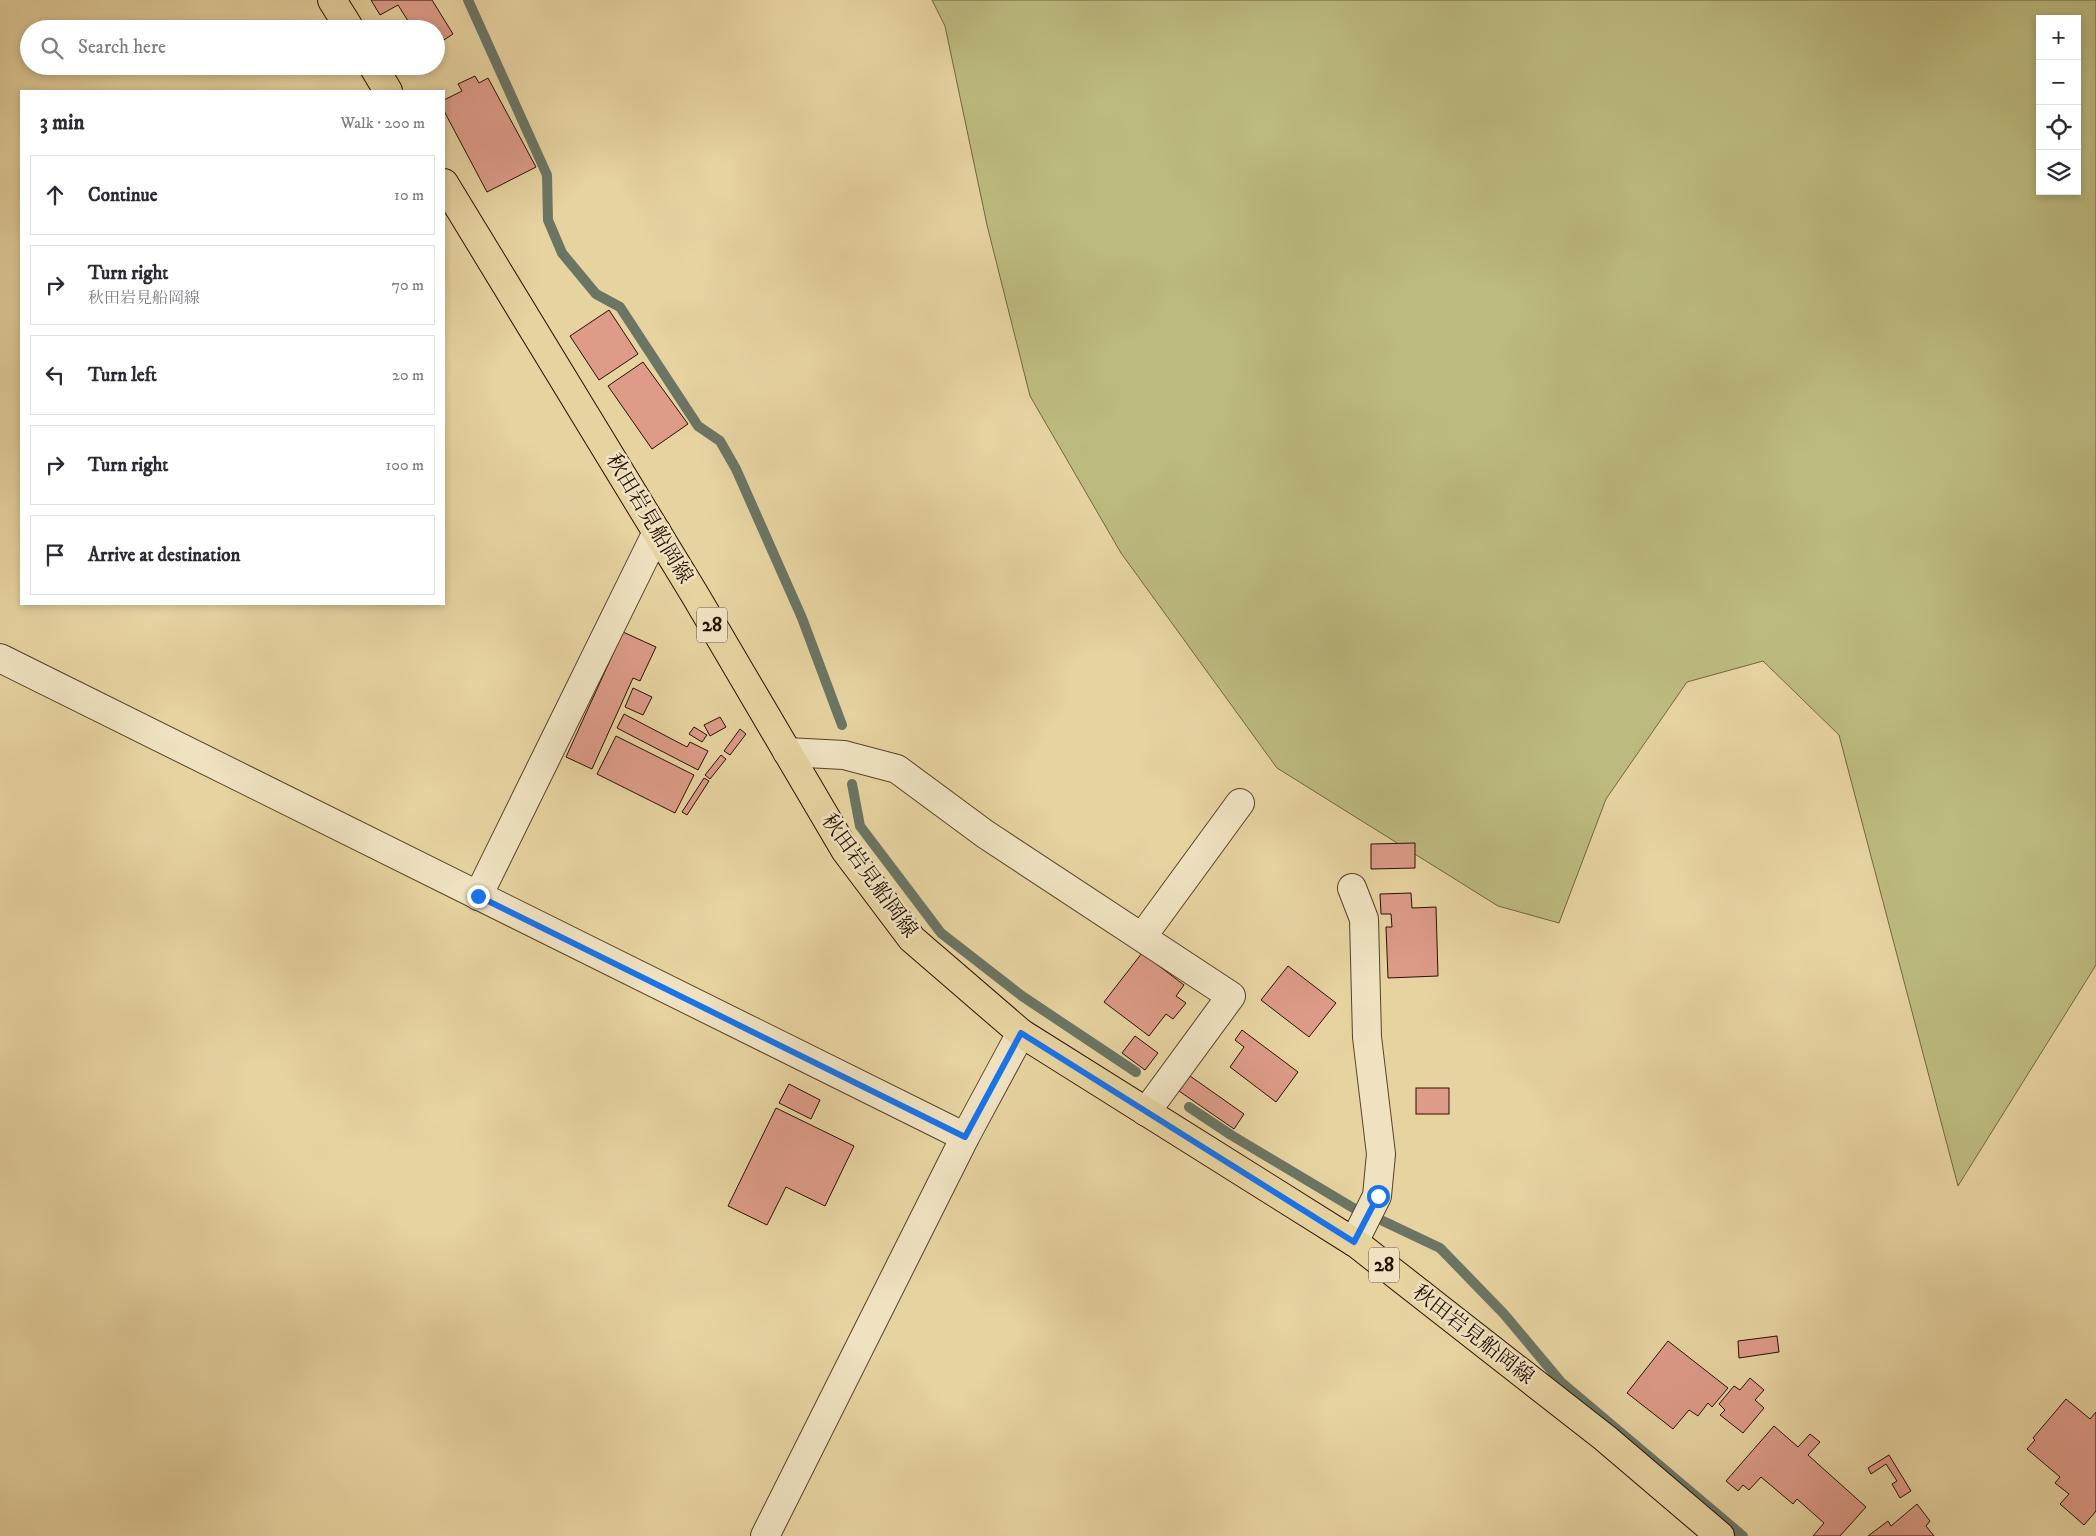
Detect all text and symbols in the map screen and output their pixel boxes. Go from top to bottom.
map controls [2036,15,2081,195]
button: + [2036,15,2081,60]
search box [20,20,445,75]
icon: search [38,34,66,62]
text: Search here [78,36,166,59]
button: − [2036,60,2081,105]
button: locate [2036,105,2081,150]
text: 3 min [40,110,85,136]
text: Walk · 200 m [341,113,425,133]
button: layers [2036,150,2081,195]
icon: ahead [41,181,69,209]
text: Continue [88,184,158,207]
text: 10 m [394,185,424,205]
text: Turn right [88,262,168,285]
icon: right [41,271,69,299]
text: 70 m [392,275,424,295]
text: 秋田岩見船岡線 [88,288,200,308]
icon: left [41,361,69,389]
text: Turn left [88,364,157,387]
text: 20 m [392,365,424,385]
street label: 秋田岩見船岡線 [600,449,698,589]
icon: right [41,451,69,479]
text: Turn right [88,454,168,477]
text: 100 m [386,455,424,475]
icon: arrive [41,541,69,569]
text: Arrive at destination [88,544,240,567]
road number: 28 [697,608,727,642]
street label: 秋田岩見船岡線 [815,809,923,943]
route end [467,885,490,908]
route start [1367,1185,1390,1208]
road number: 28 [1369,1248,1399,1282]
street label: 秋田岩見船岡線 [1407,1280,1539,1390]

